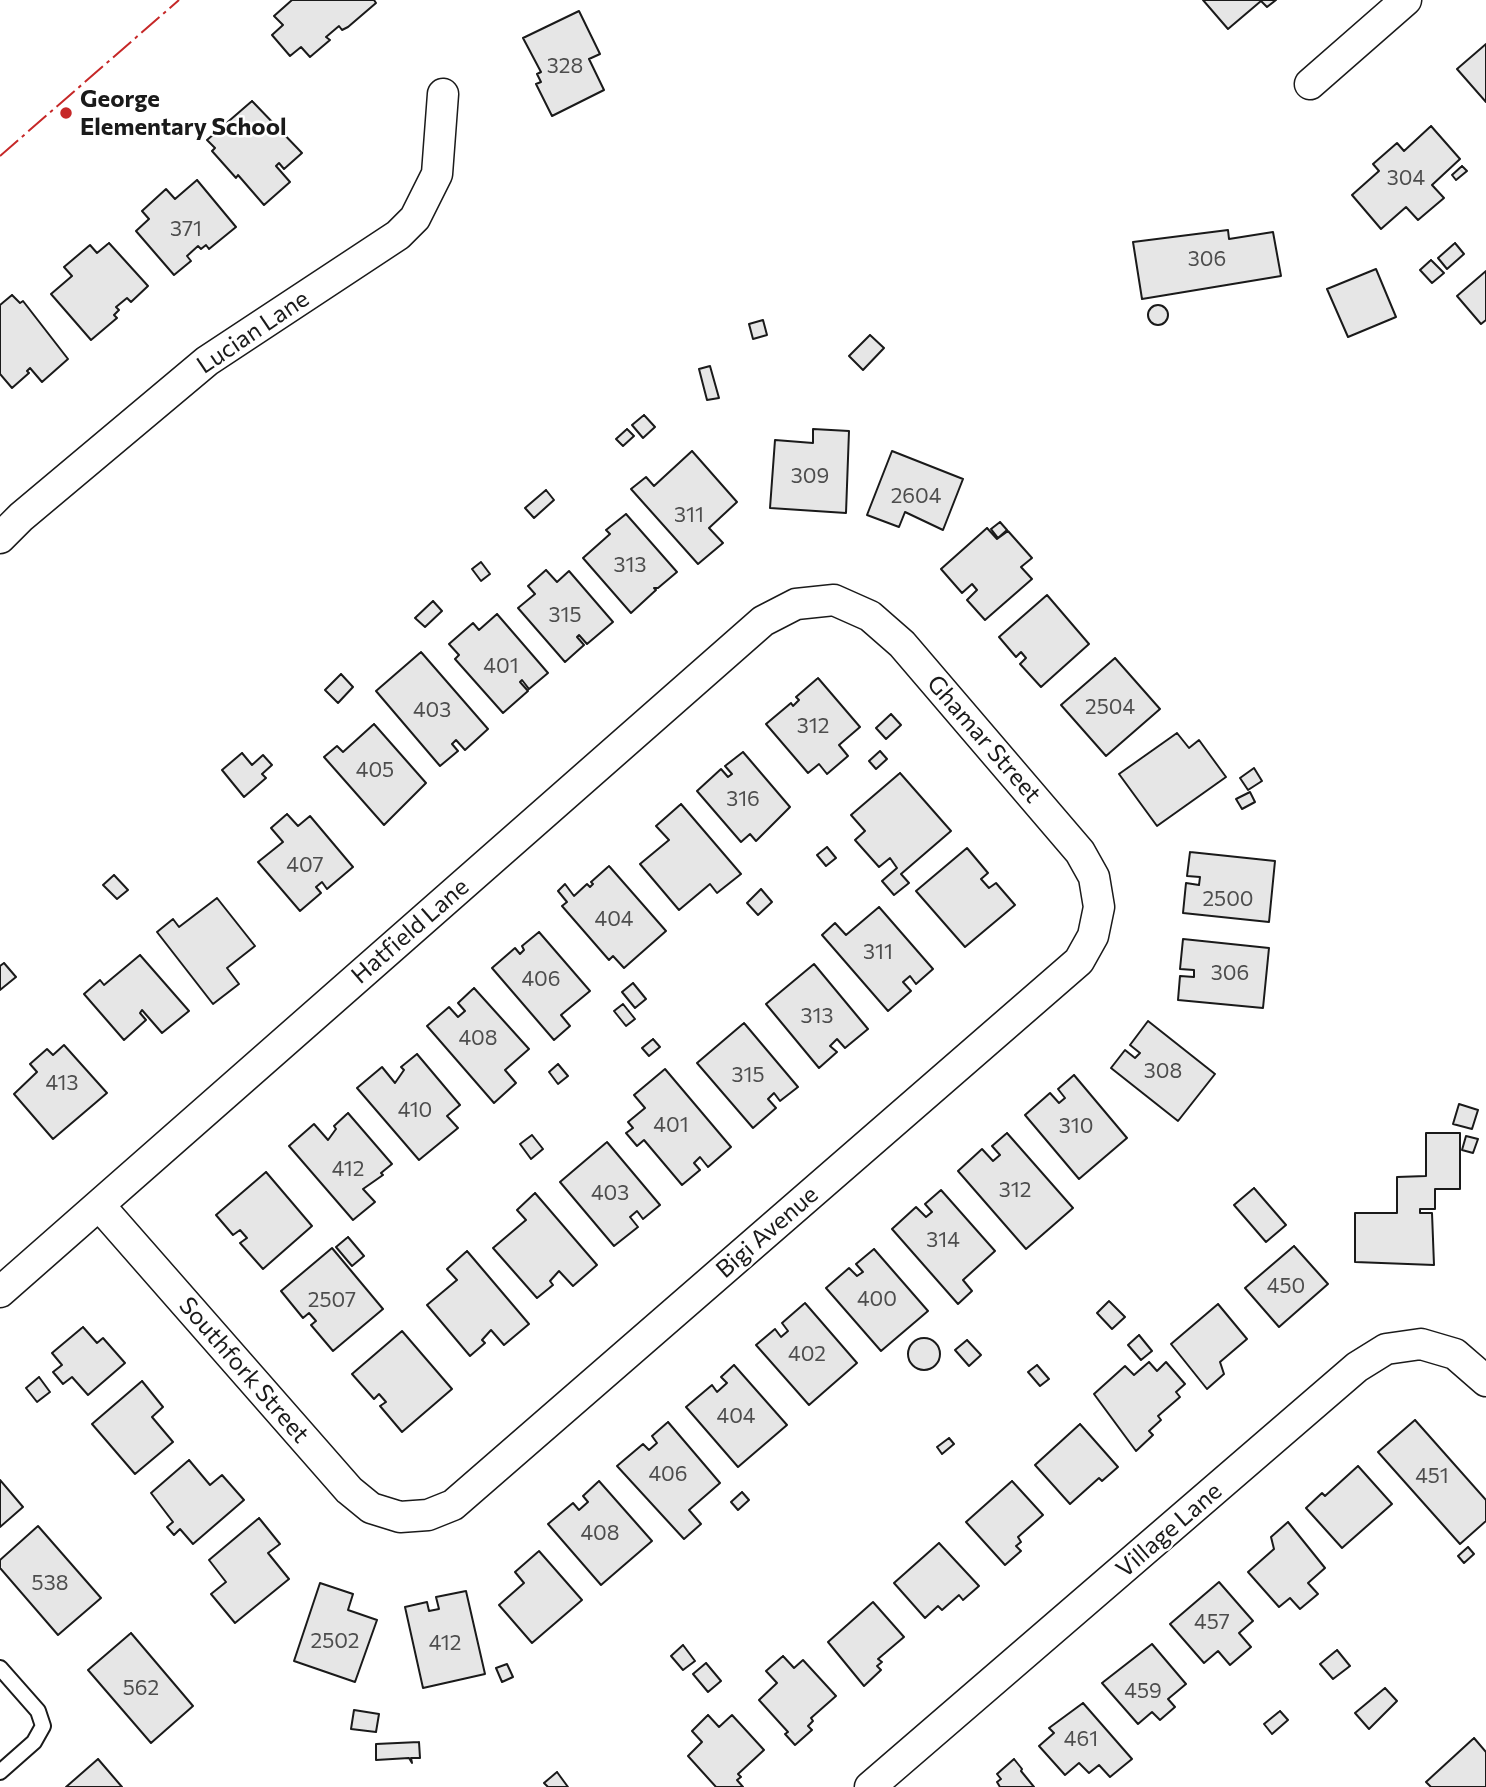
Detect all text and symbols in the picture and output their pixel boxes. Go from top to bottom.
house number: 328 [547,53,583,79]
place label: George Elementary School [80,85,287,141]
marker: George Elementary School [58,105,74,121]
house number: 304 [1387,165,1425,191]
house number: 371 [170,216,202,242]
house number: 306 [1188,246,1226,272]
street label: Lucian Lane [192,284,314,380]
house number: 309 [791,463,829,489]
house number: 2604 [891,483,941,509]
house number: 311 [674,502,704,528]
house number: 313 [614,552,646,578]
house number: 315 [548,602,582,628]
house number: 401 [483,653,519,679]
street label: Ghamar Street [921,669,1047,809]
house number: 2504 [1085,694,1135,720]
house number: 403 [413,697,451,723]
house number: 312 [797,713,829,739]
house number: 405 [356,757,394,783]
house number: 316 [726,786,760,812]
house number: 407 [286,852,324,878]
street label: Hatfield Lane [345,872,475,990]
house number: 2500 [1202,886,1254,912]
house number: 404 [595,906,633,932]
house number: 311 [863,939,893,965]
house number: 306 [1211,960,1249,986]
house number: 406 [521,966,561,992]
house number: 313 [801,1003,833,1029]
house number: 408 [458,1025,498,1051]
house number: 308 [1144,1058,1182,1084]
house number: 315 [731,1062,765,1088]
house number: 413 [46,1070,78,1096]
house number: 410 [398,1097,432,1123]
house number: 401 [653,1112,689,1138]
house number: 310 [1059,1113,1093,1139]
house number: 412 [332,1156,364,1182]
house number: 312 [999,1177,1031,1203]
house number: 403 [591,1180,629,1206]
street label: Bigi Avenue [710,1180,824,1284]
house number: 314 [926,1227,960,1253]
house number: 450 [1267,1273,1305,1299]
house number: 400 [857,1286,897,1312]
house number: 2507 [308,1287,356,1313]
street label: Southfork Street [173,1291,315,1449]
house number: 402 [788,1341,826,1367]
house number: 404 [717,1403,755,1429]
house number: 406 [648,1461,688,1487]
house number: 451 [1415,1463,1449,1489]
street label: Village Lane [1110,1476,1228,1584]
house number: 408 [580,1520,620,1546]
house number: 538 [32,1570,68,1596]
house number: 457 [1194,1609,1230,1635]
house number: 2502 [311,1628,359,1654]
house number: 412 [429,1630,461,1656]
house number: 562 [123,1675,159,1701]
house number: 459 [1124,1678,1162,1704]
house number: 461 [1064,1726,1098,1752]

